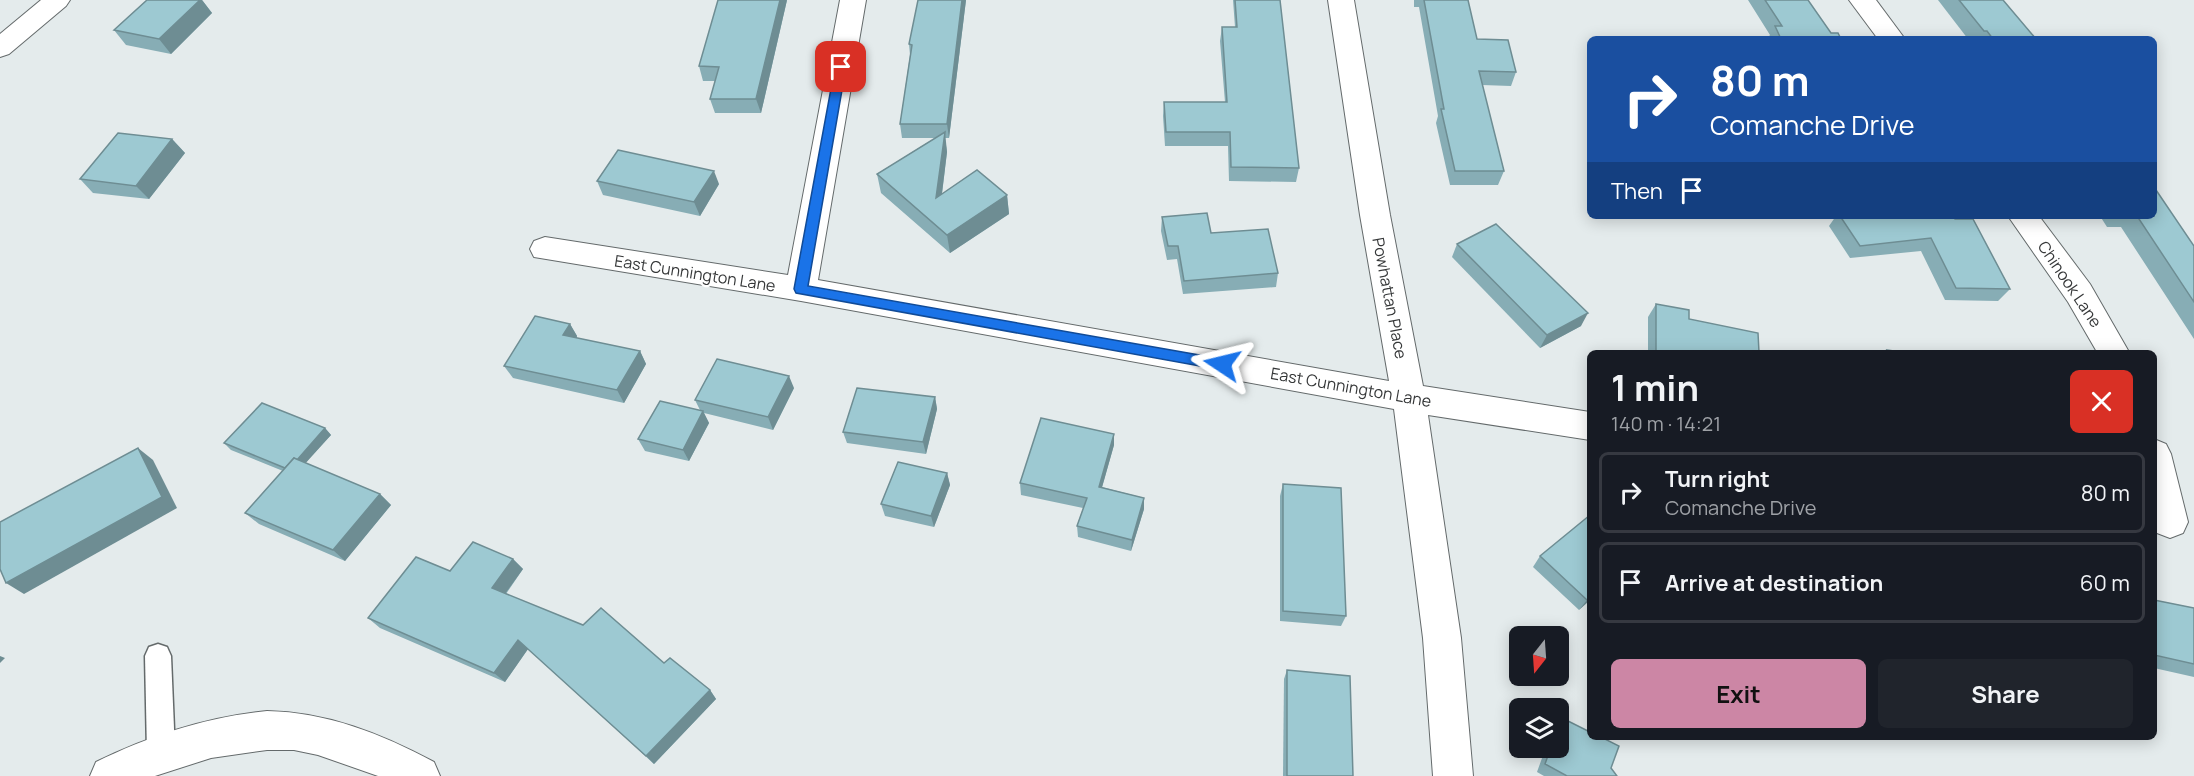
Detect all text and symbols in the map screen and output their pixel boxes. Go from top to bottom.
pin [815,41,866,92]
icon: arrive [824,50,857,83]
text: 80 m [1710,51,1810,109]
icon: right [1611,60,1689,138]
text: Comanche Drive [1710,106,1914,143]
icon: arrive [1675,174,1708,207]
text: Then [1611,176,1663,206]
street label: Powhattan Place [1367,235,1413,361]
street label: Chinook Lane [2033,236,2107,332]
street label: East Cunnington Lane [613,249,777,297]
position arrow [1190,332,1254,396]
street label: East Cunnington Lane [1269,362,1433,412]
text: 1 min [1611,363,1699,412]
button: close [2070,370,2133,433]
text: 140 m · 14:21 [1611,410,1721,437]
text: Turn right [1665,464,1770,494]
icon: right [1614,476,1647,509]
text: 80 m [2081,478,2130,508]
text: Comanche Drive [1665,494,1816,521]
icon: arrive [1614,566,1647,599]
text: Arrive at destination [1665,568,1883,598]
text: 60 m [2080,568,2130,598]
north arrow [1509,626,1569,686]
map controls [1509,626,1569,758]
button: Exit [1611,659,1866,728]
button: Share [1878,659,2133,728]
button: layers [1509,698,1569,758]

